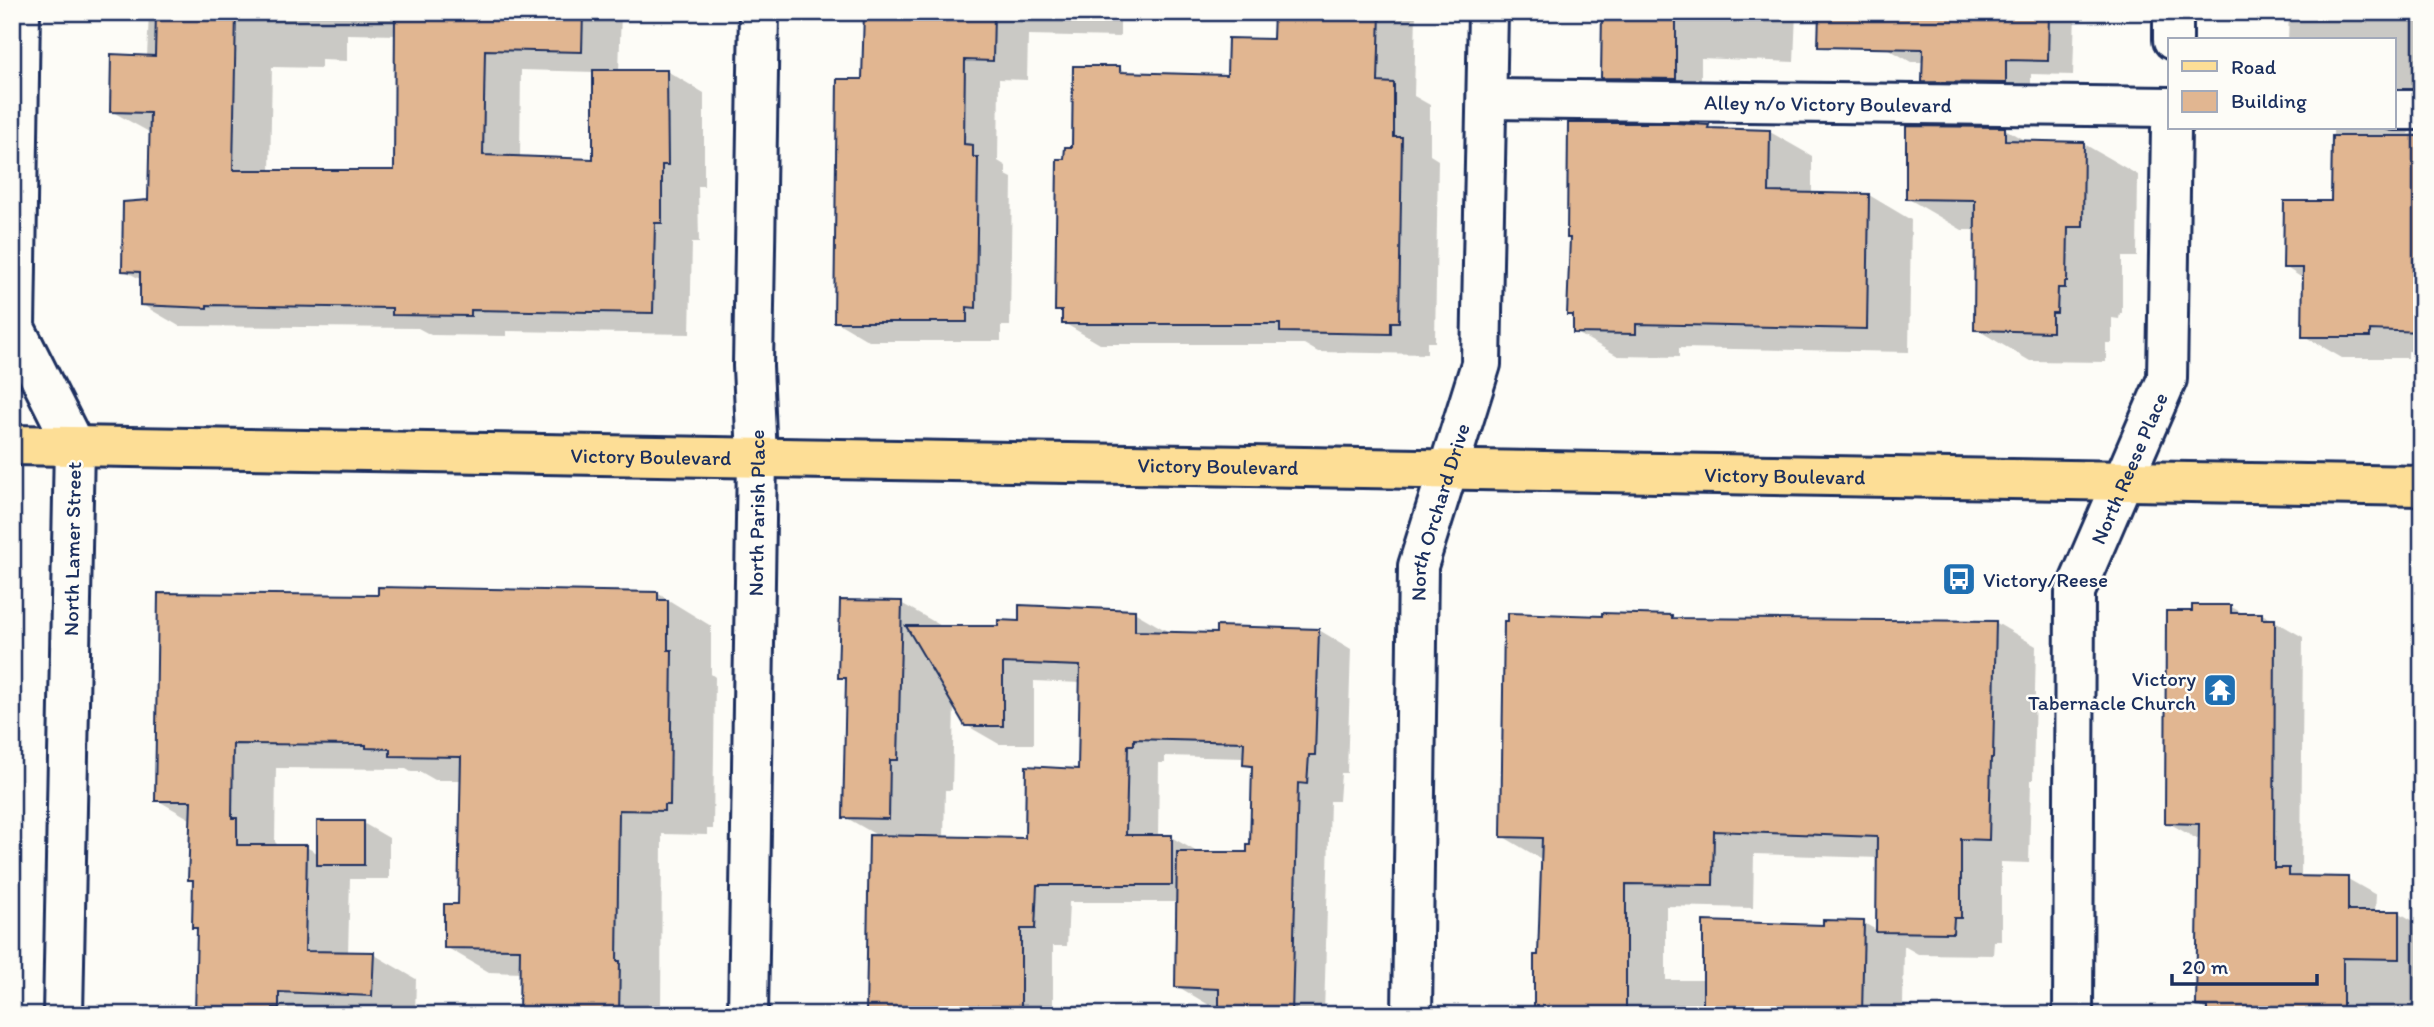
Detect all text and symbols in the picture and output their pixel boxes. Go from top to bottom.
legend [2168,38,2396,130]
text: Road [2231,54,2277,79]
text: Building [2231,88,2307,113]
street label: Alley n/o Victory Boulevard [1704,89,1952,117]
street label: North Reese Place [2085,388,2172,548]
street label: North Orchard Drive [1405,420,1474,601]
street label: North Parish Place [742,429,770,597]
street label: Victory Boulevard [570,442,732,470]
street label: Victory Boulevard [1137,452,1299,479]
street label: Victory Boulevard [1704,461,1866,489]
street label: North Lamer Street [58,462,86,636]
bus stop icon: Victory/Reese [1940,560,1978,598]
place label: Victory/Reese [1983,567,2108,592]
place label: Victory Tabernacle Church [2028,666,2196,715]
temple icon: Victory Tabernacle Church [2201,671,2239,709]
scale bar [2172,943,2317,987]
text: 20 m [2182,954,2229,979]

